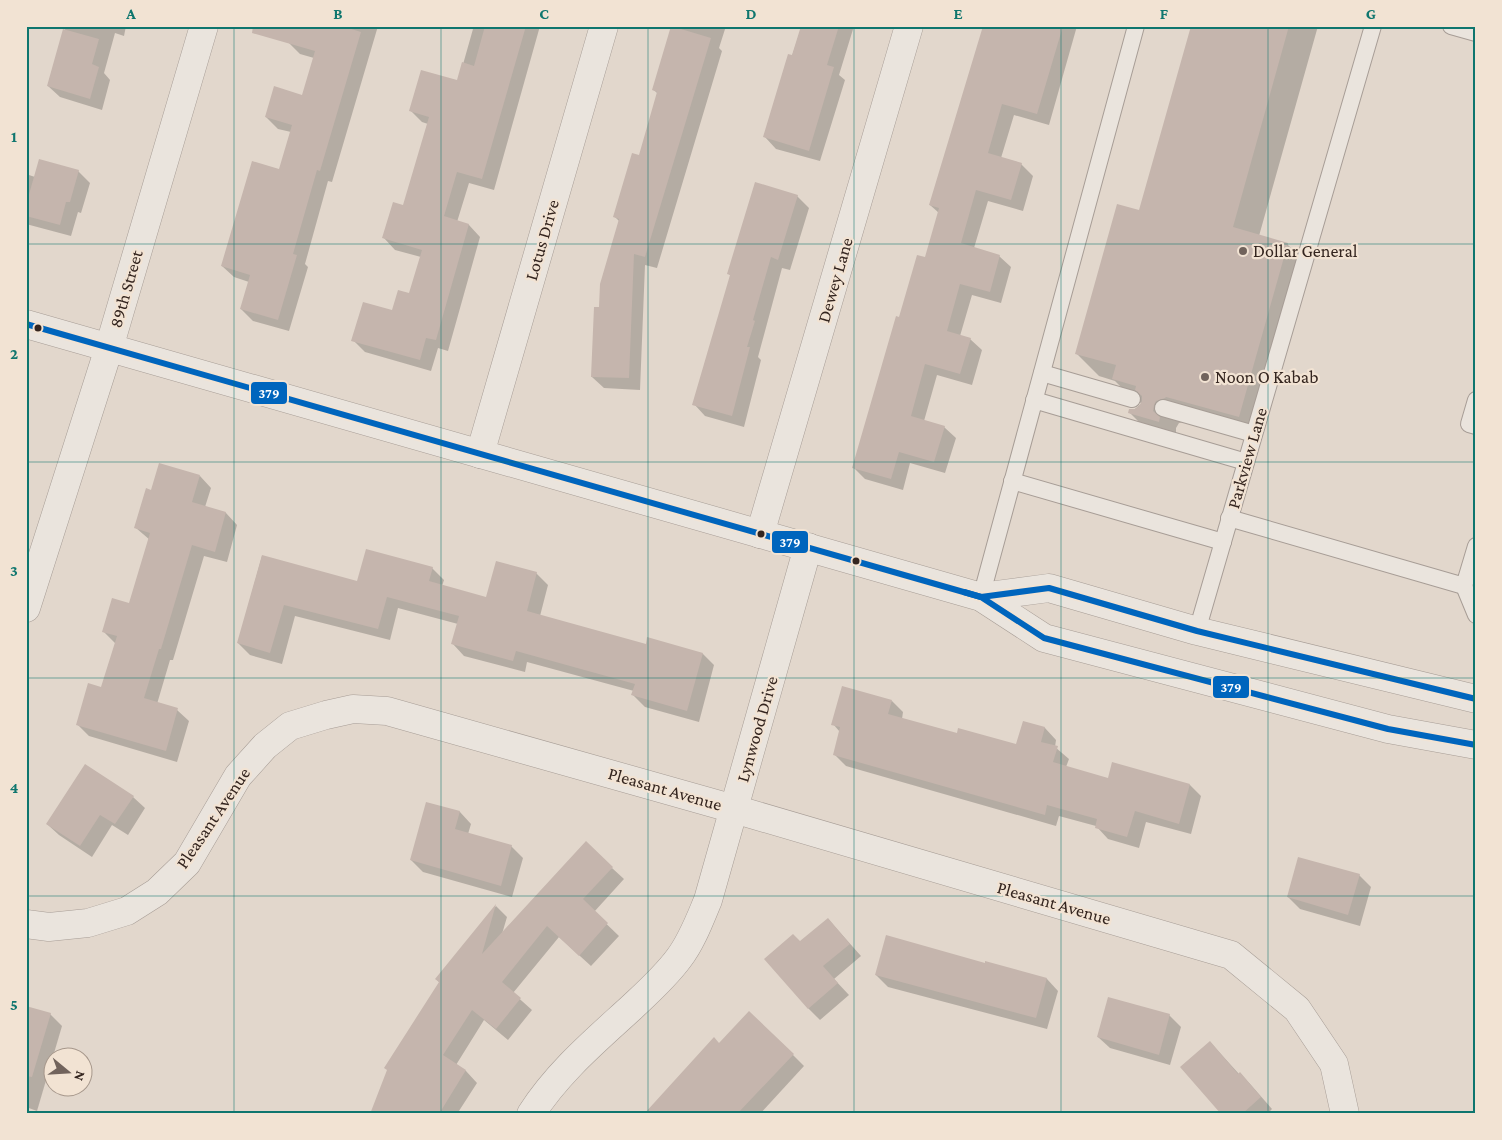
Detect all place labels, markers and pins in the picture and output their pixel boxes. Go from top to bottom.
place label: Dollar General [1253,241,1358,261]
marker: Dollar General [1237,245,1249,257]
unlabelled marker [33,323,43,333]
place label: Noon O Kabab [1215,367,1318,387]
marker: Noon O Kabab [1199,371,1211,383]
unlabelled marker [756,529,766,539]
unlabelled marker [851,556,861,566]

